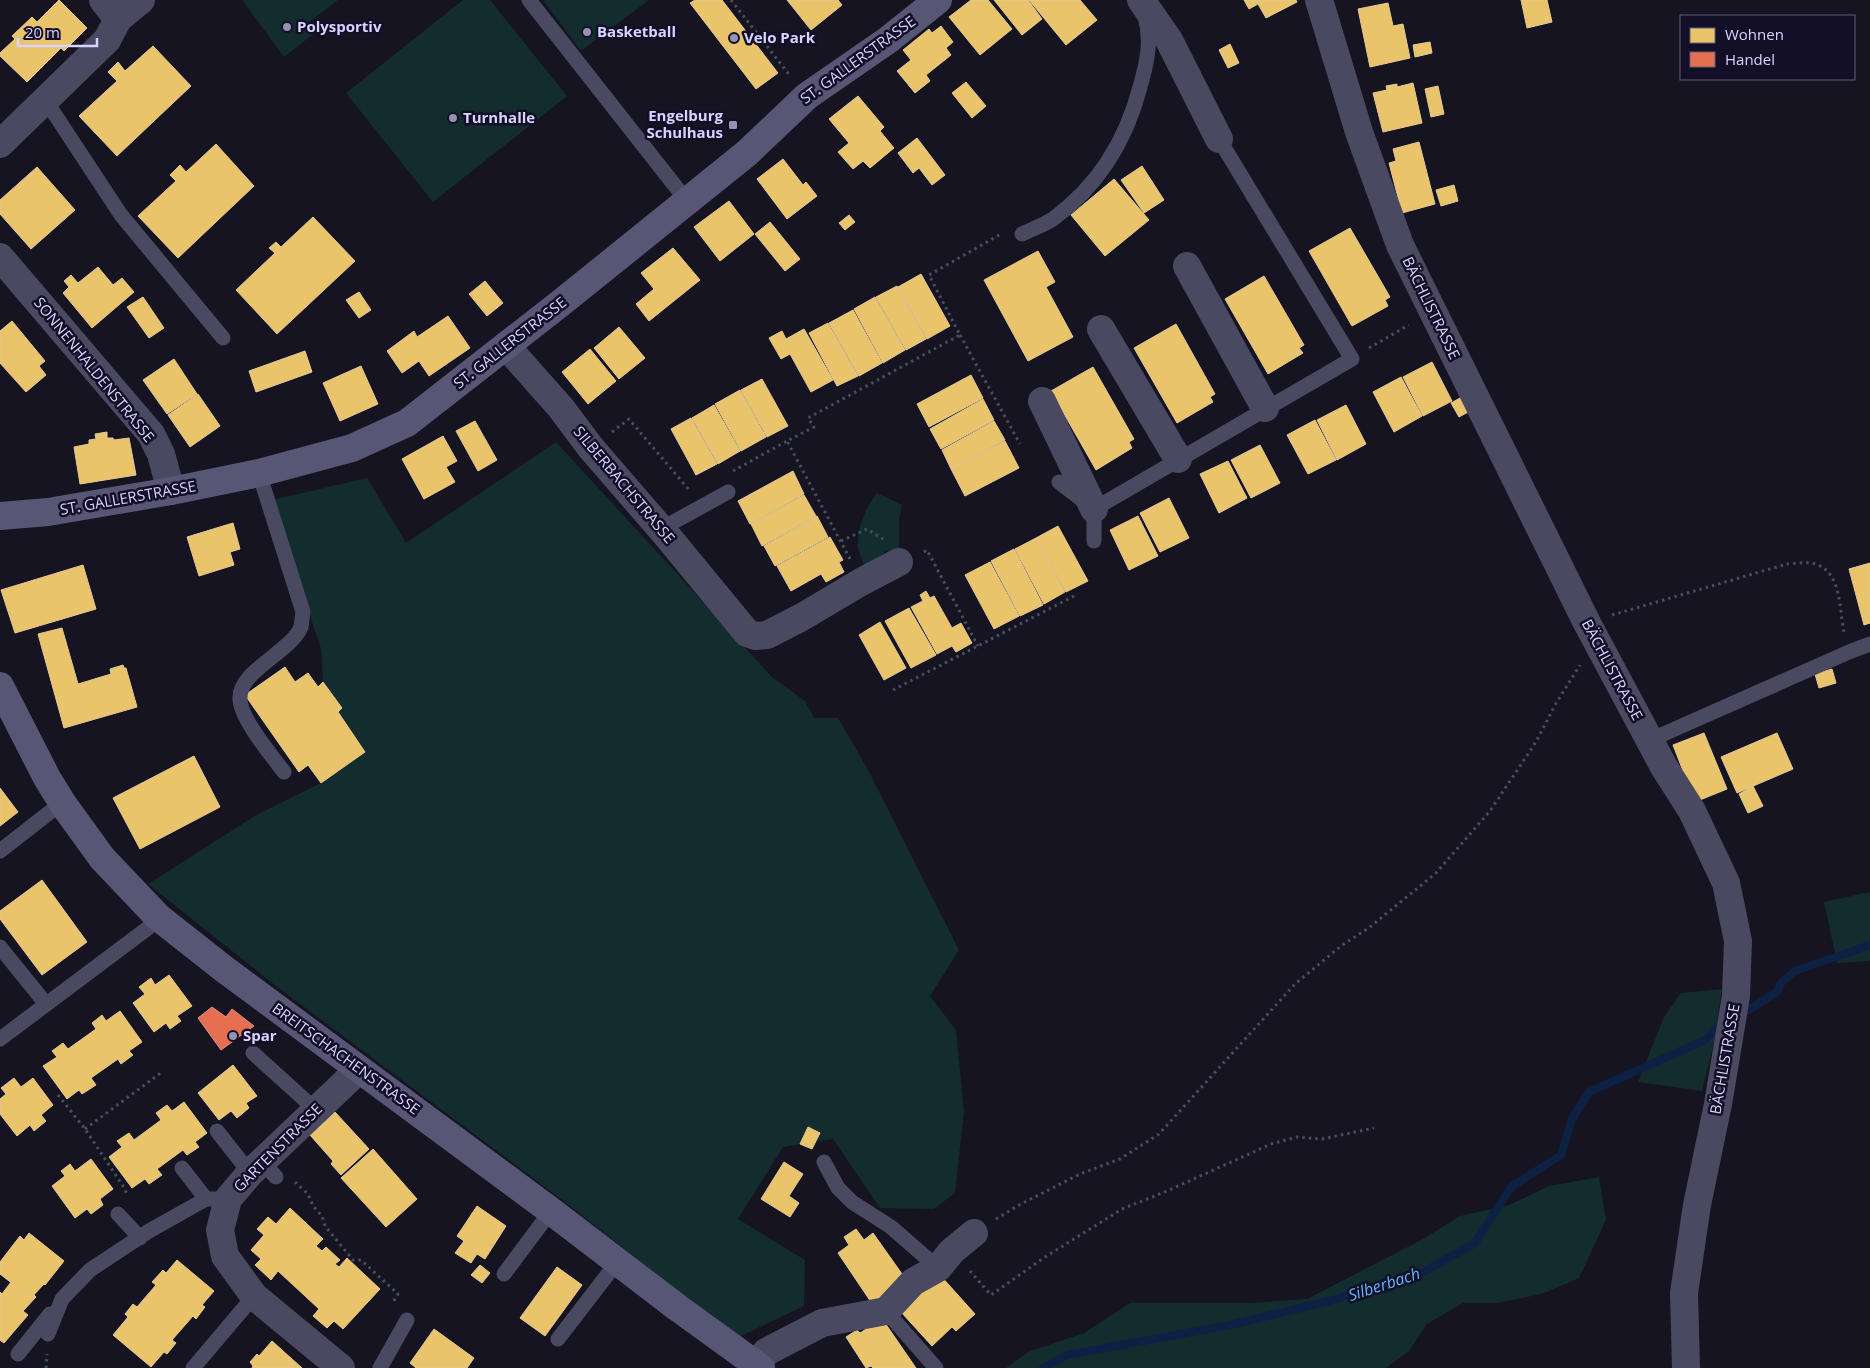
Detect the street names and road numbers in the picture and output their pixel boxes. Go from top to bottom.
street label: ST. GALLERSTRASSE [796,11,919,108]
street label: BÄCHLISTRASSE [1398,253,1465,362]
street label: ST. GALLERSTRASSE [449,292,570,393]
street label: SONNENHALDENSTRASSE [30,293,160,446]
street label: SILBERBACHSTRASSE [570,422,680,547]
street label: ST. GALLERSTRASSE [58,475,198,519]
street label: BÄCHLISTRASSE [1578,616,1648,724]
street label: BREITSCHACHENSTRASSE [269,998,425,1119]
street label: BÄCHLISTRASSE [1704,1002,1744,1116]
street label: GARTENSTRASSE [229,1099,326,1196]

